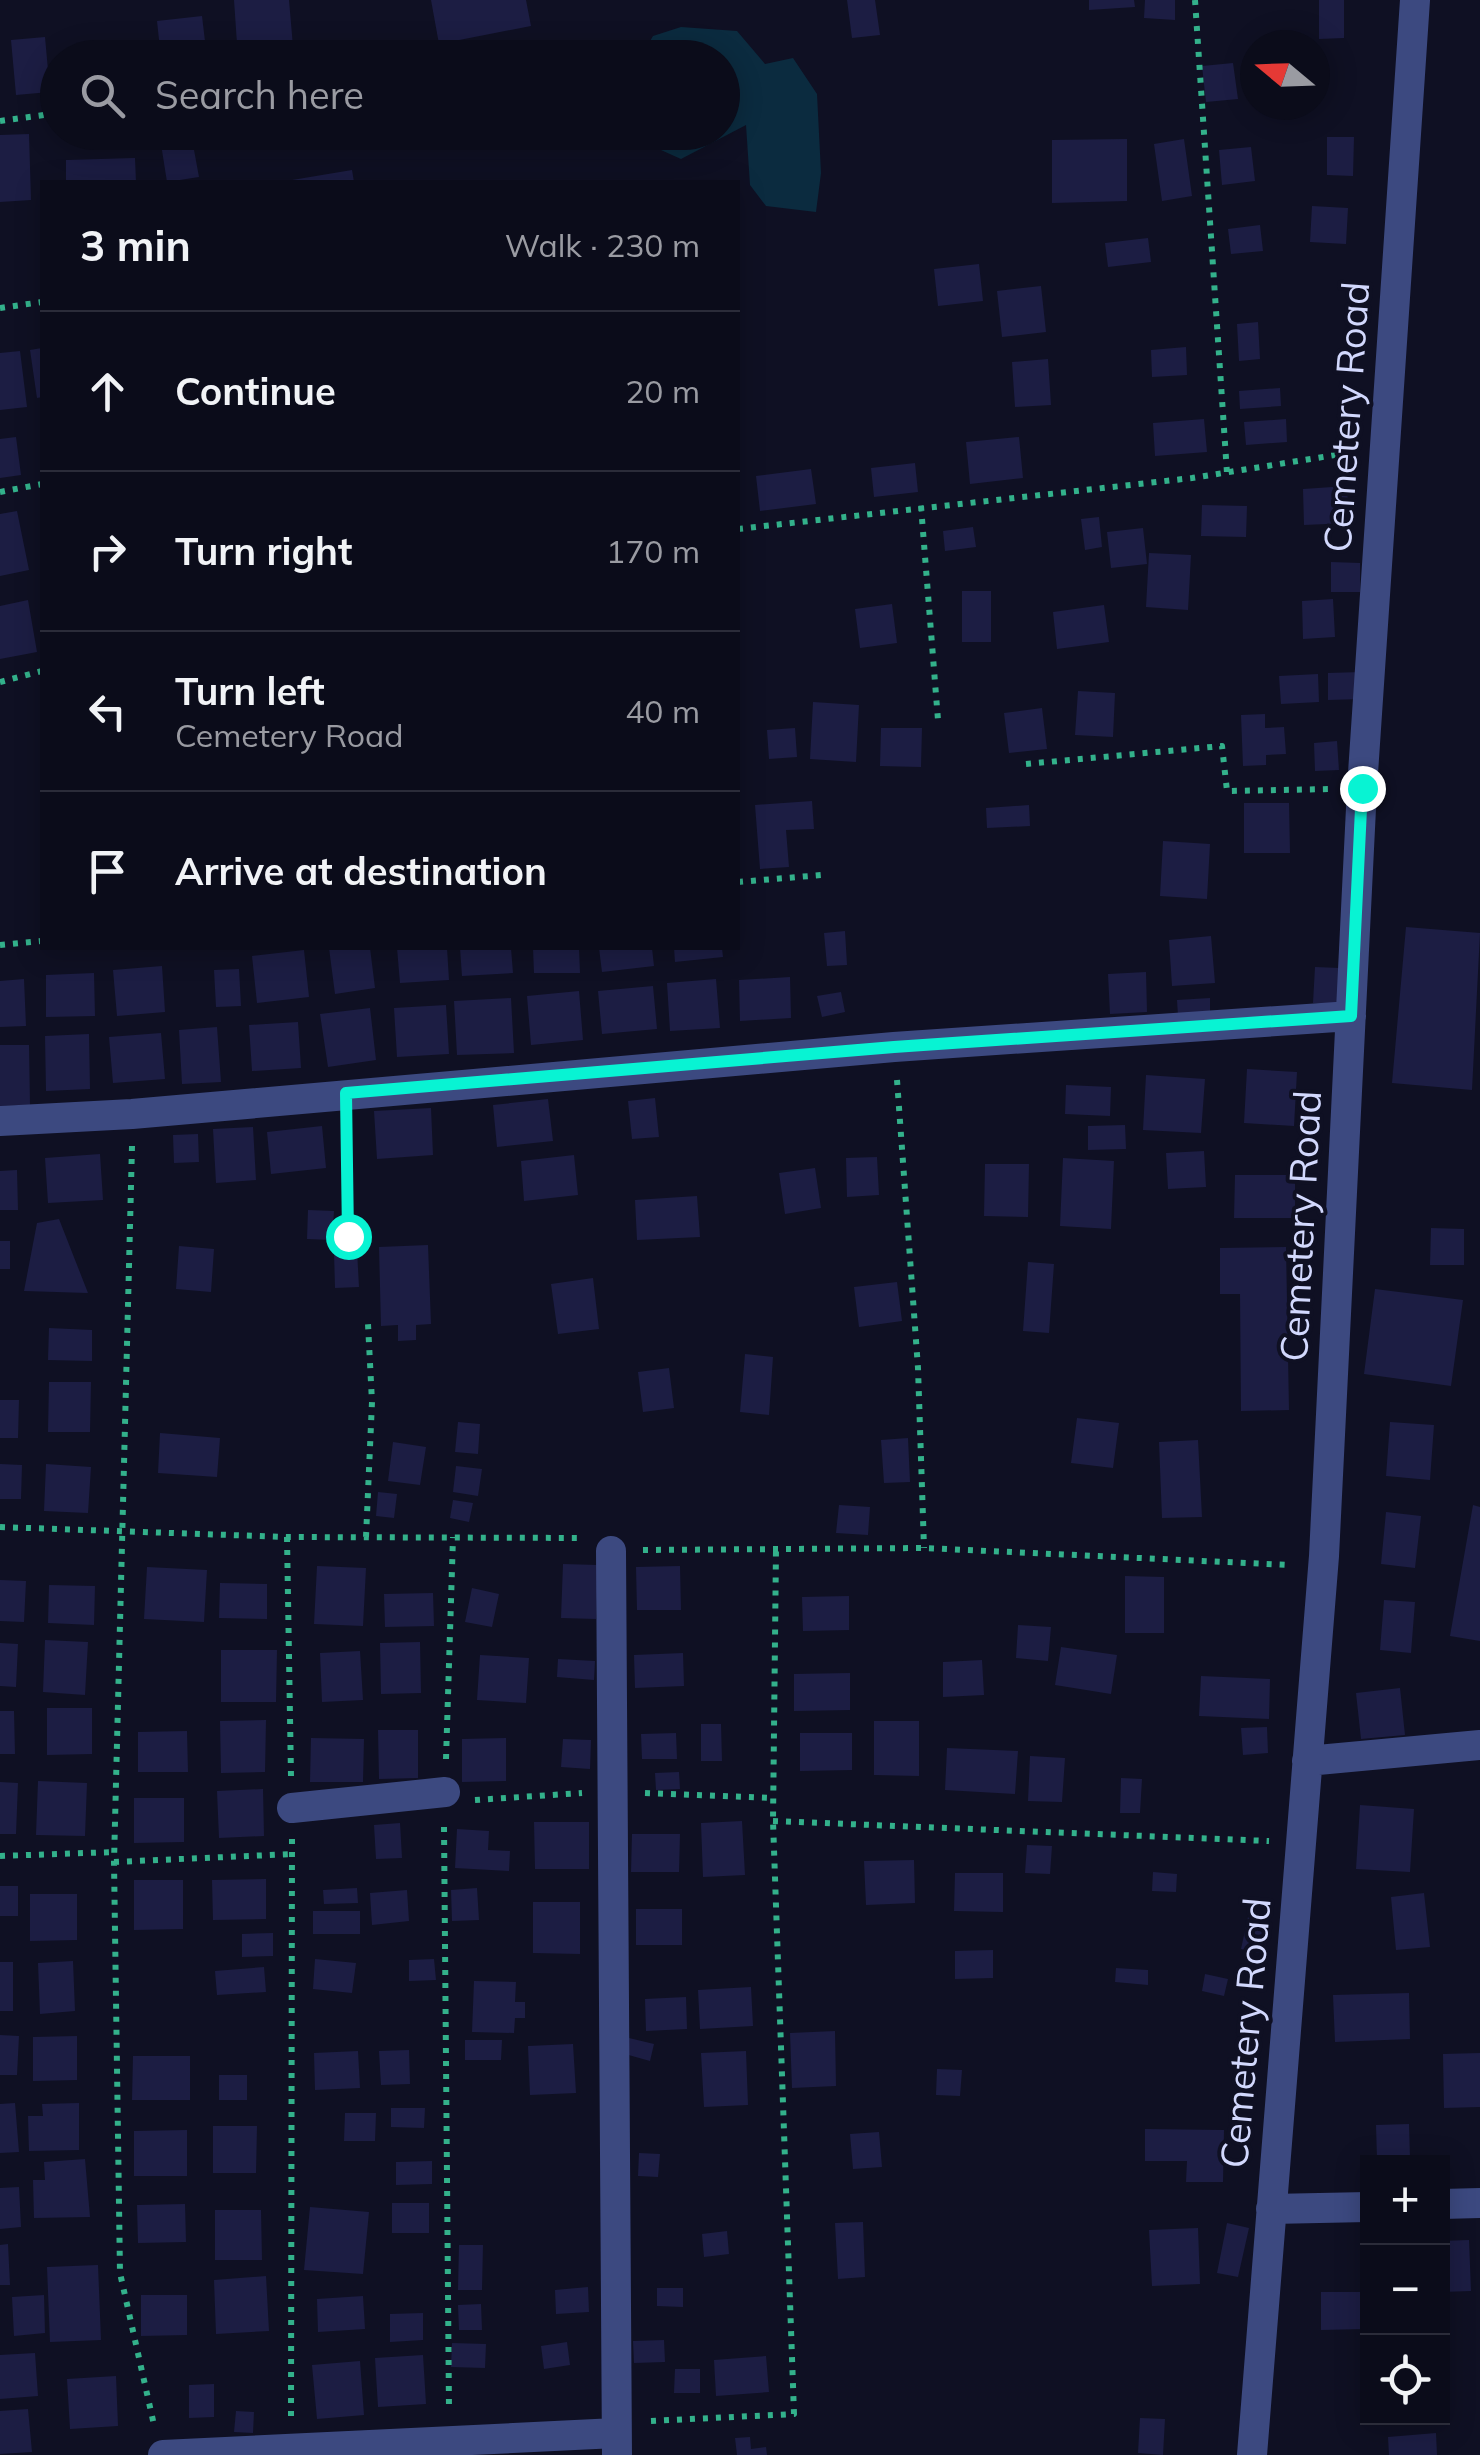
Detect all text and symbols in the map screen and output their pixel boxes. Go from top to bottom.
north arrow [1240,30,1330,120]
search box [40,40,740,150]
icon: search [75,68,130,123]
text: Search here [155,71,364,119]
text: 3 min [80,219,191,272]
text: Walk · 230 m [505,225,700,265]
street label: Cemetery Road [1313,280,1379,554]
icon: ahead [80,364,135,419]
text: Continue [175,367,336,415]
text: 20 m [625,371,700,411]
icon: right [80,524,135,579]
text: Turn right [175,527,352,575]
text: 170 m [606,531,700,571]
text: Turn left [175,667,325,715]
icon: left [80,684,135,739]
text: 40 m [625,691,700,731]
text: Cemetery Road [175,715,404,755]
route end [1340,766,1386,812]
icon: arrive [80,844,135,899]
text: Arrive at destination [175,847,547,895]
street label: Cemetery Road [1269,1089,1331,1363]
route start [326,1214,372,1260]
street label: Cemetery Road [1209,1896,1281,2170]
map controls [1360,2155,1450,2425]
button: + [1360,2155,1450,2245]
button: − [1360,2245,1450,2335]
button: locate [1360,2335,1450,2425]

